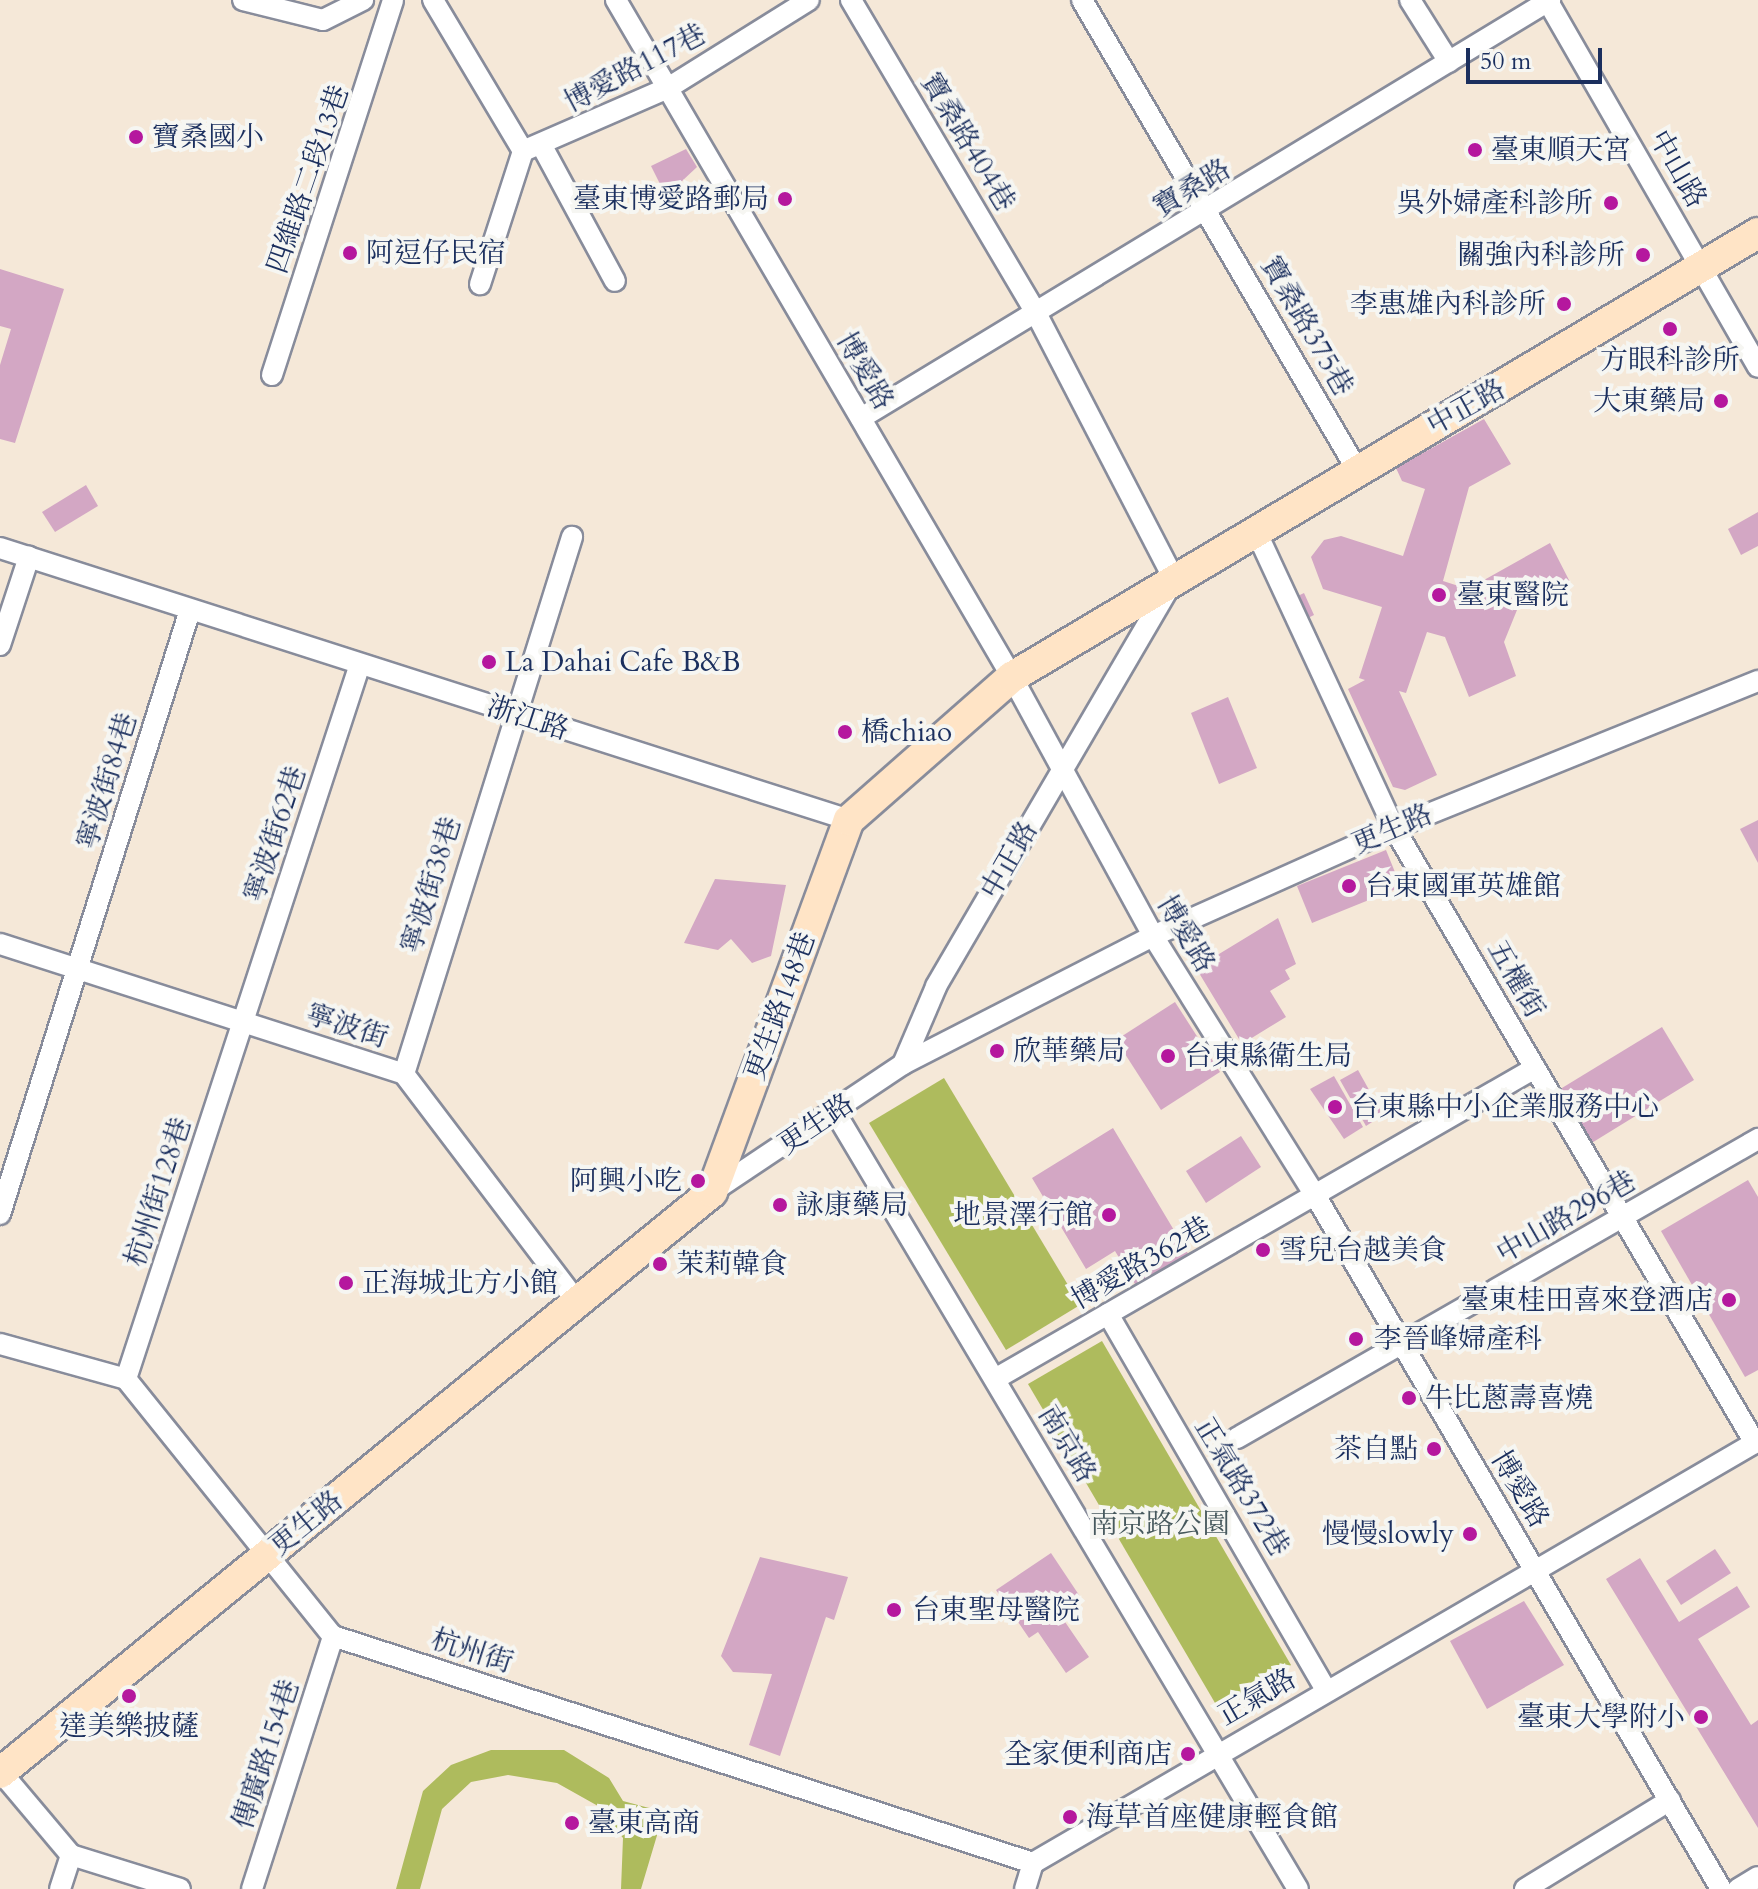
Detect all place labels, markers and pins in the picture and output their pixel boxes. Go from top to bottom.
place label: 寶桑國小 [152,120,264,154]
marker: 寶桑國小 [127,128,145,146]
place label: 臺東順天宮 [1491,133,1631,167]
marker: 臺東順天宮 [1466,141,1484,159]
place label: 臺東博愛路郵局 [573,182,769,216]
place label: 吳外婦產科診所 [1397,186,1593,220]
marker: 臺東博愛路郵局 [776,190,794,208]
marker: 吳外婦產科診所 [1600,192,1622,214]
place label: 阿逗仔民宿 [366,236,506,270]
place label: 關強內科診所 [1457,238,1625,272]
marker: 阿逗仔民宿 [341,244,359,262]
marker: 關強內科診所 [1632,244,1654,266]
place label: 李惠雄內科診所 [1350,287,1546,321]
marker: 李惠雄內科診所 [1553,293,1575,315]
marker: 方眼科診所 [1659,318,1681,340]
place label: 方眼科診所 [1600,343,1740,377]
place label: 大東藥局 [1593,384,1705,418]
marker: 大東藥局 [1712,392,1730,410]
place label: 臺東醫院 [1457,578,1569,612]
marker: 臺東醫院 [1428,584,1450,606]
place label: La Dahai Cafe B&B [505,645,740,679]
marker: La Dahai Cafe B&B [480,653,498,671]
place label: 橋chiao [861,715,952,749]
marker: 橋chiao [836,723,854,741]
place label: 台東國軍英雄館 [1365,869,1561,903]
marker: 台東國軍英雄館 [1340,877,1358,895]
place label: 欣華藥局 [1013,1034,1125,1068]
place label: 台東縣衛生局 [1184,1039,1352,1073]
marker: 欣華藥局 [988,1042,1006,1060]
marker: 台東縣衛生局 [1159,1047,1177,1065]
place label: 台東縣中小企業服務中心 [1351,1090,1659,1124]
marker: 台東縣中小企業服務中心 [1326,1098,1344,1116]
place label: 阿興小吃 [570,1164,682,1198]
marker: 阿興小吃 [689,1172,707,1190]
place label: 詠康藥局 [796,1188,908,1222]
marker: 詠康藥局 [771,1196,789,1214]
place label: 地景澤行館 [953,1198,1093,1232]
marker: 地景澤行館 [1100,1206,1118,1224]
place label: 雪兒台越美食 [1279,1233,1447,1267]
marker: 雪兒台越美食 [1254,1241,1272,1259]
place label: 茉莉韓食 [676,1247,788,1281]
marker: 茉莉韓食 [651,1255,669,1273]
place label: 正海城北方小館 [362,1266,558,1300]
marker: 正海城北方小館 [337,1274,355,1292]
place label: 臺東桂田喜來登酒店 [1461,1283,1713,1317]
marker: 臺東桂田喜來登酒店 [1720,1291,1738,1309]
place label: 李晉峰婦產科 [1374,1322,1542,1356]
marker: 李晉峰婦產科 [1345,1328,1367,1350]
place label: 牛比蔥壽喜燒 [1425,1381,1593,1415]
marker: 牛比蔥壽喜燒 [1400,1389,1418,1407]
place label: 茶自點 [1334,1432,1418,1466]
marker: 茶自點 [1425,1440,1443,1458]
place label: 慢慢slowly [1322,1517,1454,1551]
marker: 慢慢slowly [1461,1525,1479,1543]
place label: 台東聖母醫院 [912,1593,1080,1627]
marker: 台東聖母醫院 [883,1599,905,1621]
marker: 達美樂披薩 [120,1687,138,1705]
place label: 臺東大學附小 [1517,1700,1685,1734]
marker: 臺東大學附小 [1692,1708,1710,1726]
place label: 達美樂披薩 [59,1709,199,1743]
place label: 全家便利商店 [1004,1737,1172,1771]
marker: 全家便利商店 [1179,1745,1197,1763]
place label: 海草首座健康輕食館 [1086,1800,1338,1834]
place label: 臺東高商 [588,1806,700,1840]
marker: 海草首座健康輕食館 [1061,1808,1079,1826]
marker: 臺東高商 [563,1814,581,1832]

